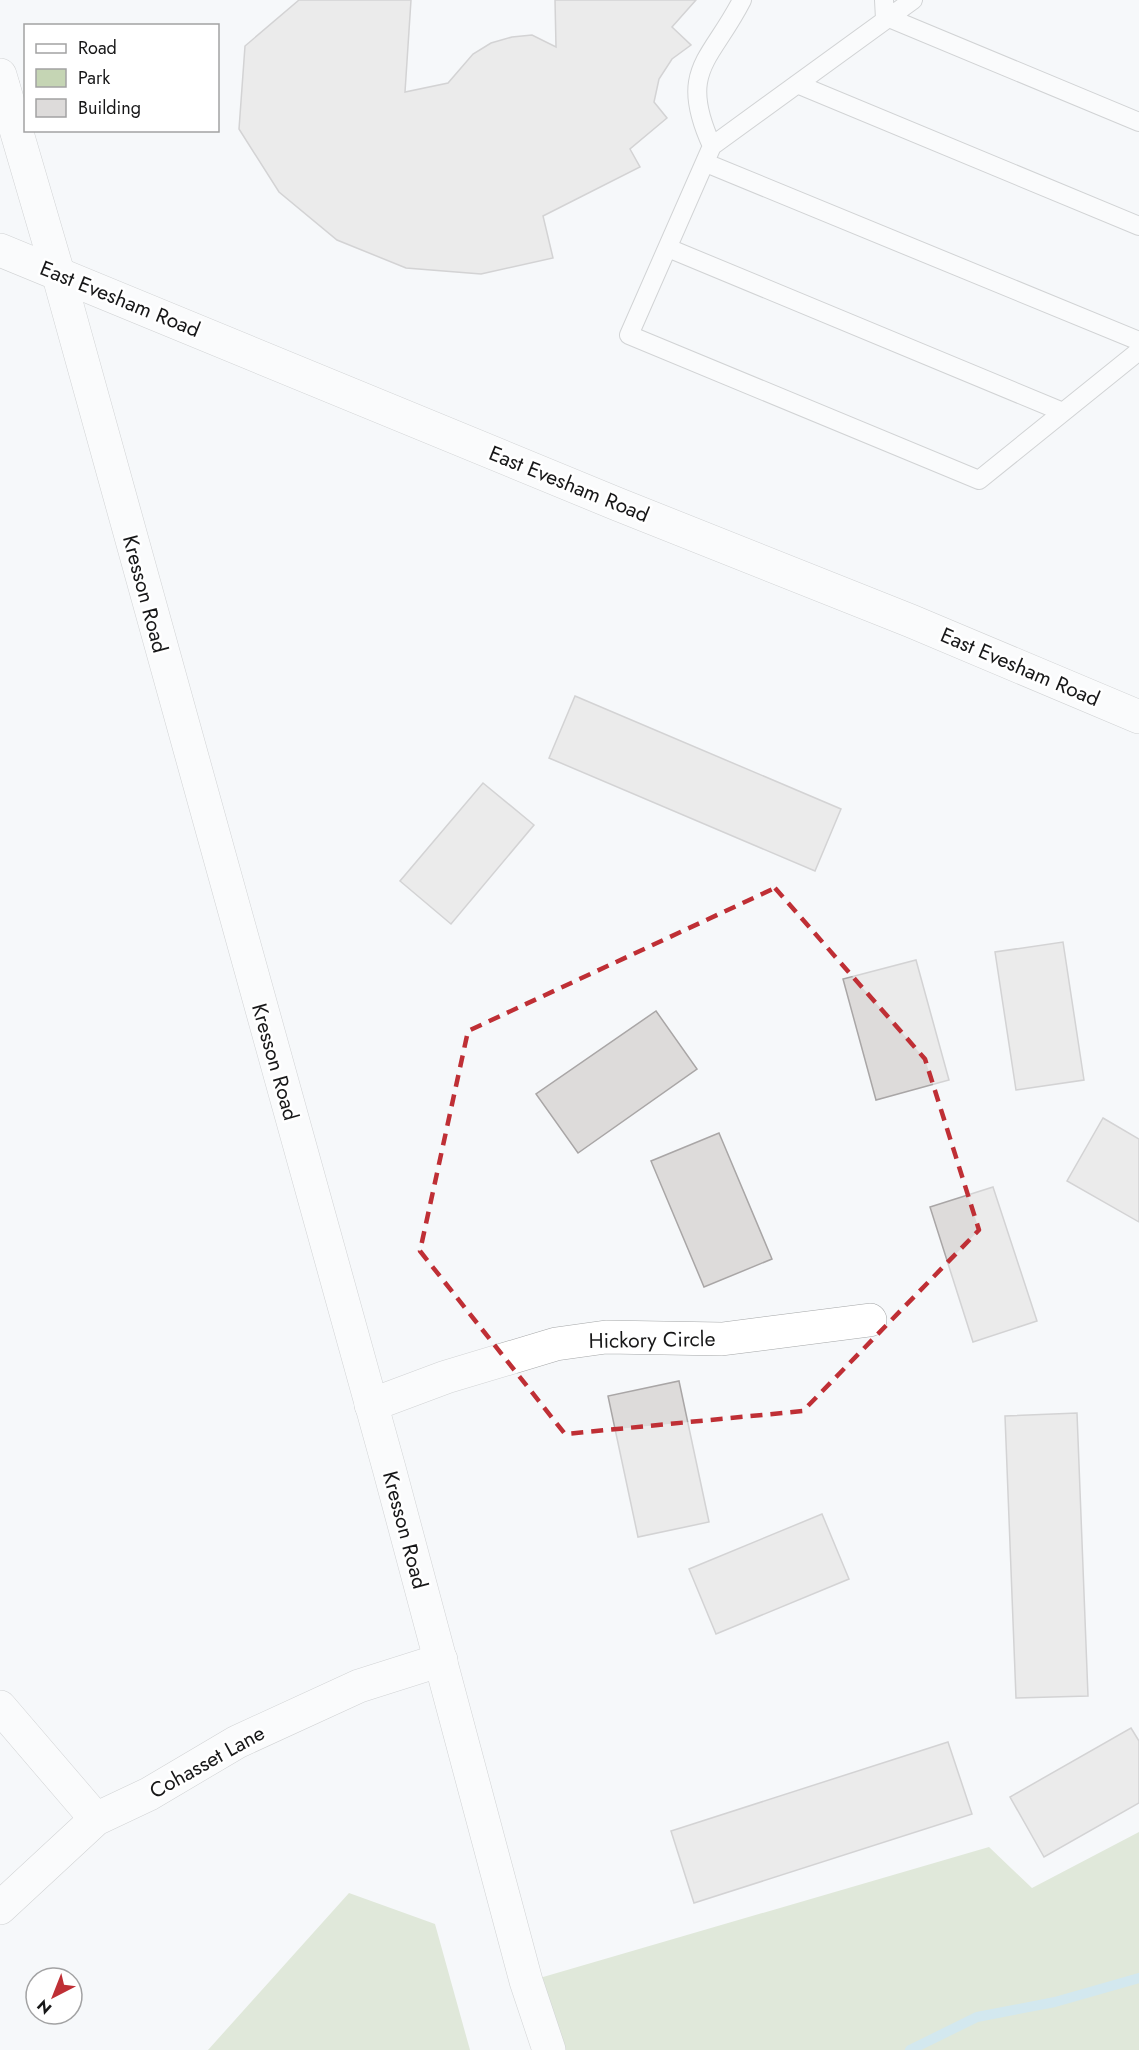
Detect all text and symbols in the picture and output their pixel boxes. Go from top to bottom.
legend [24,24,219,132]
text: Road [78,35,117,61]
text: Park [78,65,110,91]
text: Building [78,95,141,121]
street label: East Evesham Road [35,253,205,345]
street label: East Evesham Road [484,438,654,530]
street label: Kresson Road [115,532,175,656]
street label: East Evesham Road [936,620,1104,714]
street label: Kresson Road [244,1000,306,1124]
street label: Hickory Circle [588,1324,716,1356]
street label: Kresson Road [375,1468,435,1592]
street label: Cohasset Lane [144,1718,270,1806]
north arrow [24,1966,84,2026]
text: N [32,1994,57,2020]

